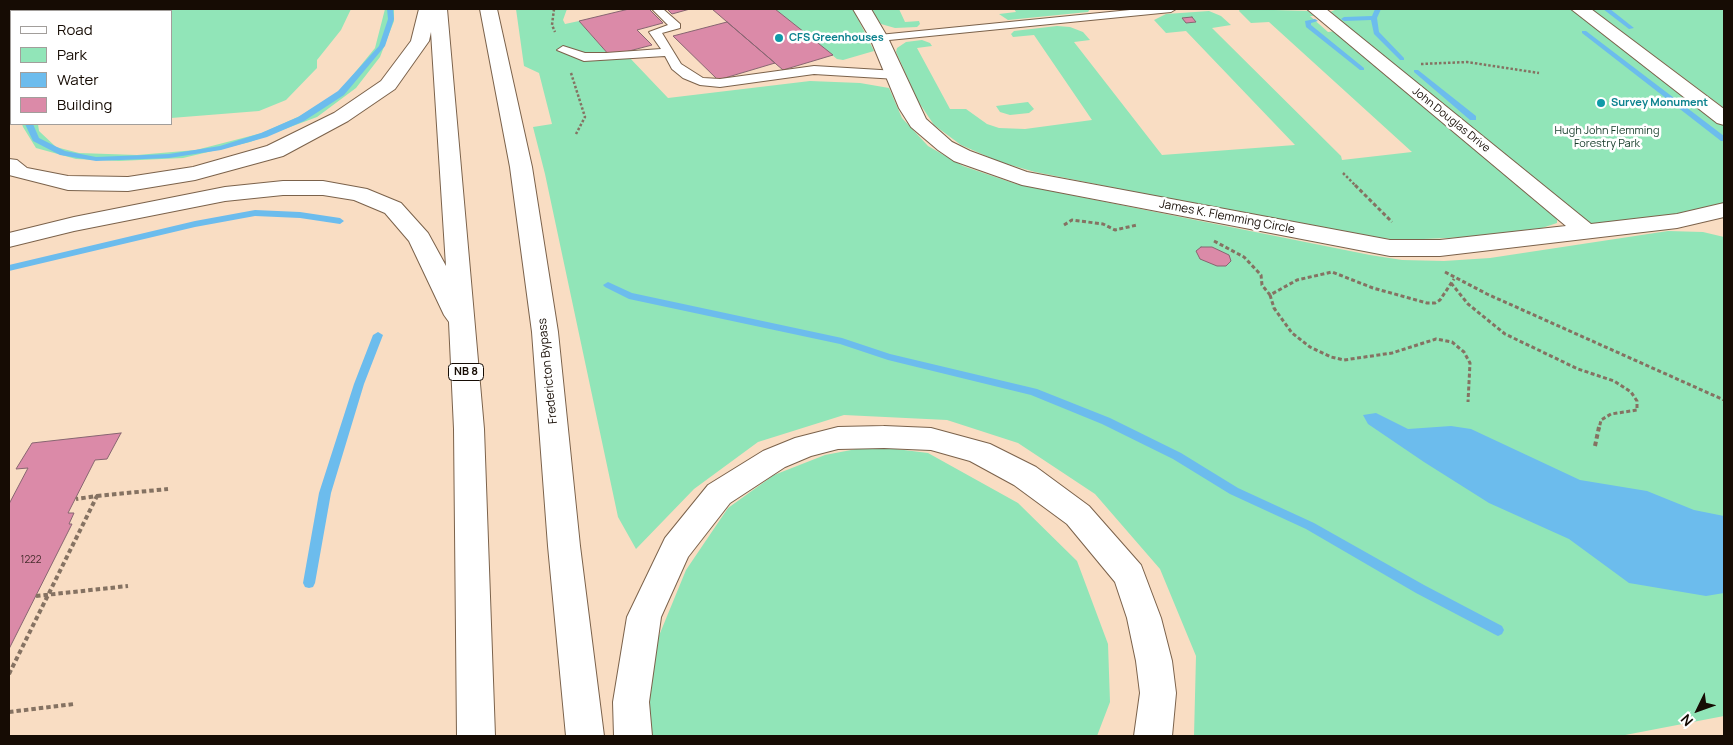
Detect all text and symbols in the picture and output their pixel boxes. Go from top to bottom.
legend [10,10,172,125]
text: Road [57,19,93,40]
place label: CFS Greenhouses [789,31,884,45]
marker: CFS Greenhouses [773,32,785,44]
text: Park [57,44,87,65]
text: Water [57,69,99,90]
street label: John Douglas Drive [1409,85,1493,155]
text: Building [57,94,112,115]
place label: Survey Monument [1611,96,1708,110]
marker: Survey Monument [1595,97,1607,109]
park label: Hugh John Flemming Forestry Park [1555,124,1659,150]
street label: James K. Flemming Circle [1158,197,1296,237]
street label: Fredericton Bypass [535,317,561,425]
road number: NB 8 [448,364,484,381]
house number: 1222 [21,554,41,566]
north arrow [1673,685,1723,735]
text: N [1676,710,1697,730]

